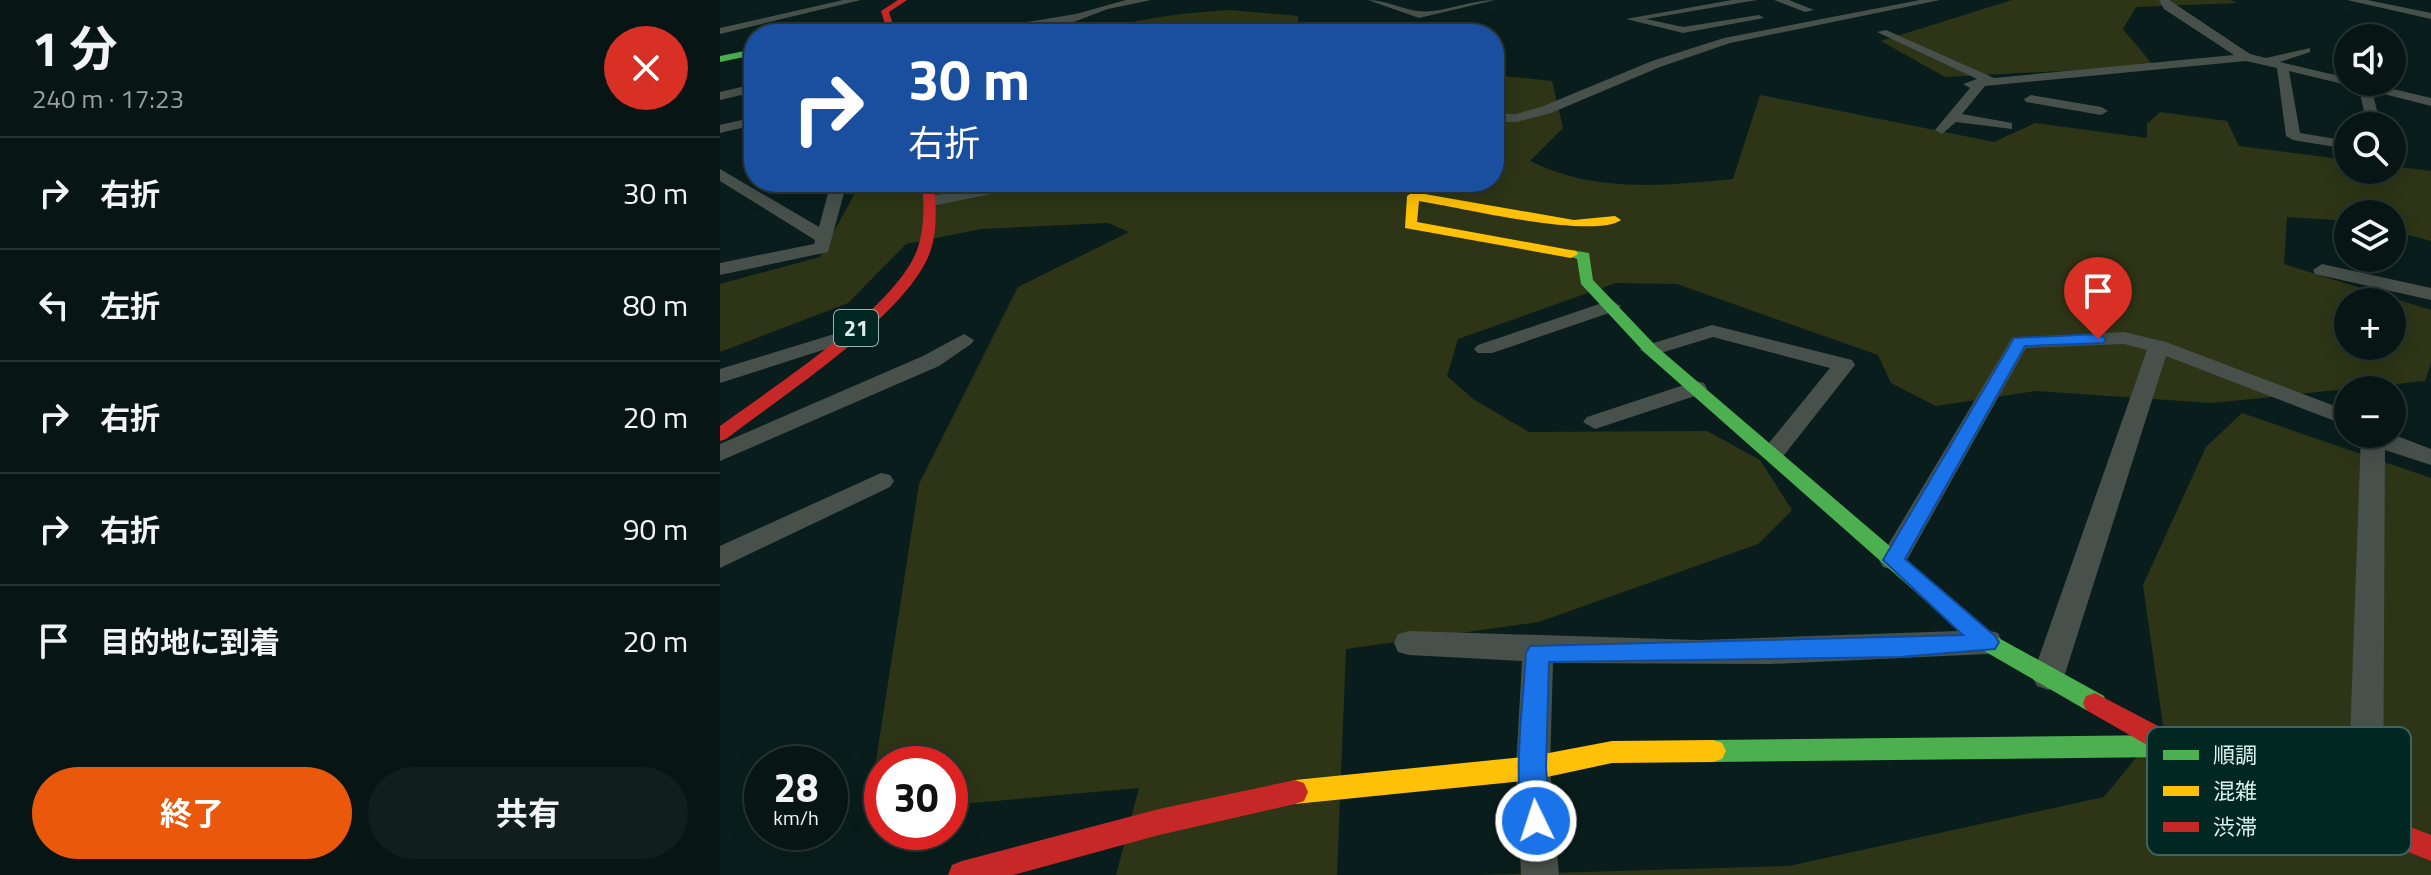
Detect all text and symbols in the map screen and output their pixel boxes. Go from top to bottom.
text: 1 分 [32,12,117,85]
map controls [2334,24,2406,448]
button: sound [2334,24,2406,96]
button: close [604,26,688,110]
text: 30 m [908,37,1030,122]
icon: right [776,56,880,160]
text: 240 m · 17:23 [32,79,184,118]
button: search [2334,112,2406,184]
text: 右折 [908,115,980,170]
text: 30 m [623,170,688,216]
icon: right [32,171,76,215]
text: 右折 [100,171,160,217]
button: layers [2334,200,2406,272]
pin [2064,257,2132,339]
icon: arrive [2076,269,2120,313]
text: 80 m [623,282,688,328]
icon: left [32,283,76,327]
text: 左折 [100,283,160,329]
button: + [2334,288,2406,360]
road number: 21 [834,310,878,346]
button: − [2334,376,2406,448]
text: 20 m [623,394,688,440]
icon: right [32,395,76,439]
text: 右折 [100,395,160,441]
text: 90 m [623,506,688,552]
icon: right [32,507,76,551]
text: 右折 [100,507,160,553]
text: 20 m [623,618,688,664]
icon: arrive [32,619,76,663]
text: 目的地に到着 [100,619,280,665]
legend [2147,727,2411,855]
text: 順調 [2213,738,2257,772]
speed limit sign: 30 [864,746,968,850]
text: 28 [774,757,818,818]
button: 終了 [32,767,352,859]
button: 共有 [368,767,688,859]
text: 混雑 [2213,774,2257,808]
position arrow [1494,779,1578,863]
text: km/h [773,802,819,833]
text: 渋滞 [2213,810,2257,844]

